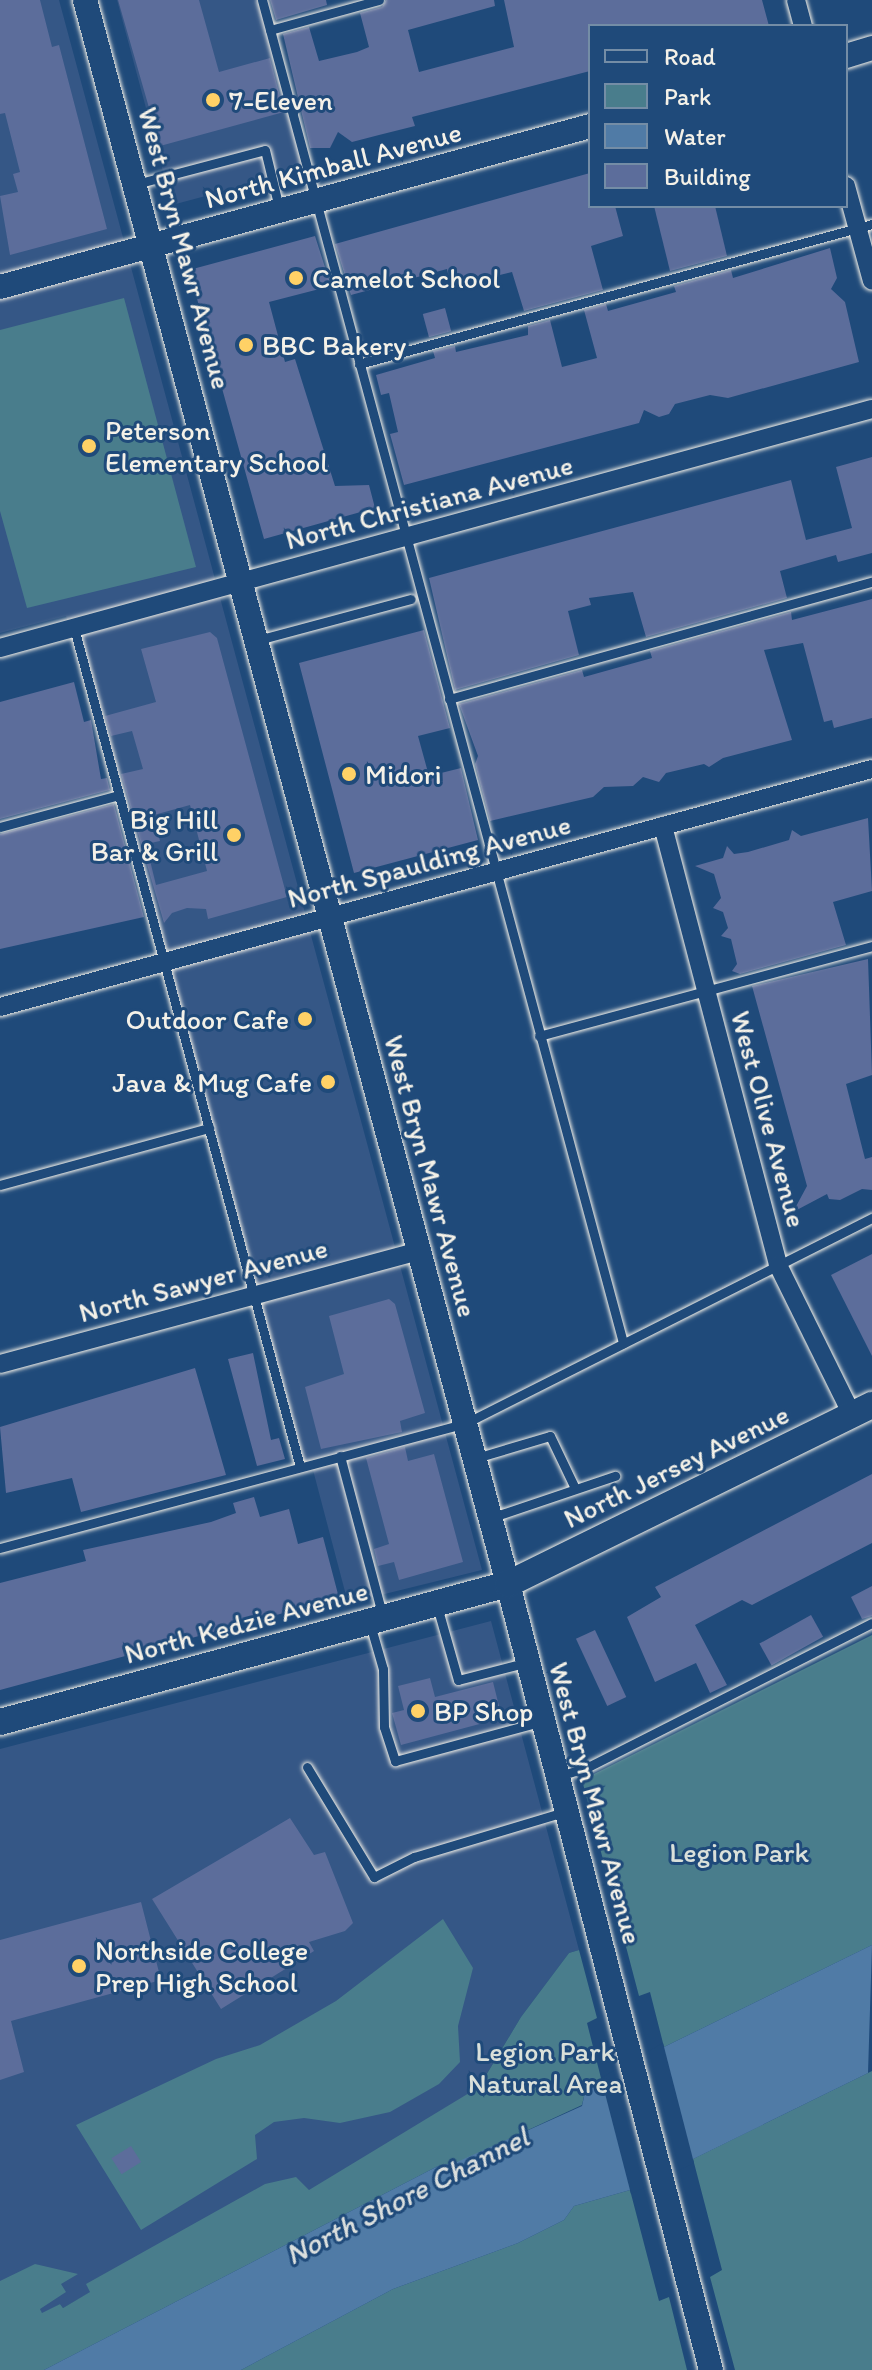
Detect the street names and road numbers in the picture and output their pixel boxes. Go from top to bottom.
street label: West Bryn Mawr Avenue [131,104,239,392]
street label: North Kimball Avenue [202,115,464,215]
street label: North Christiana Avenue [282,448,576,556]
street label: North Spaulding Avenue [284,807,574,915]
street label: West Olive Avenue [724,1008,814,1230]
street label: West Bryn Mawr Avenue [377,1032,485,1320]
street label: North Sawyer Avenue [75,1231,331,1329]
street label: North Jersey Avenue [558,1397,794,1535]
street label: North Kedzie Avenue [121,1573,371,1671]
street label: West Bryn Mawr Avenue [542,1659,650,1947]

